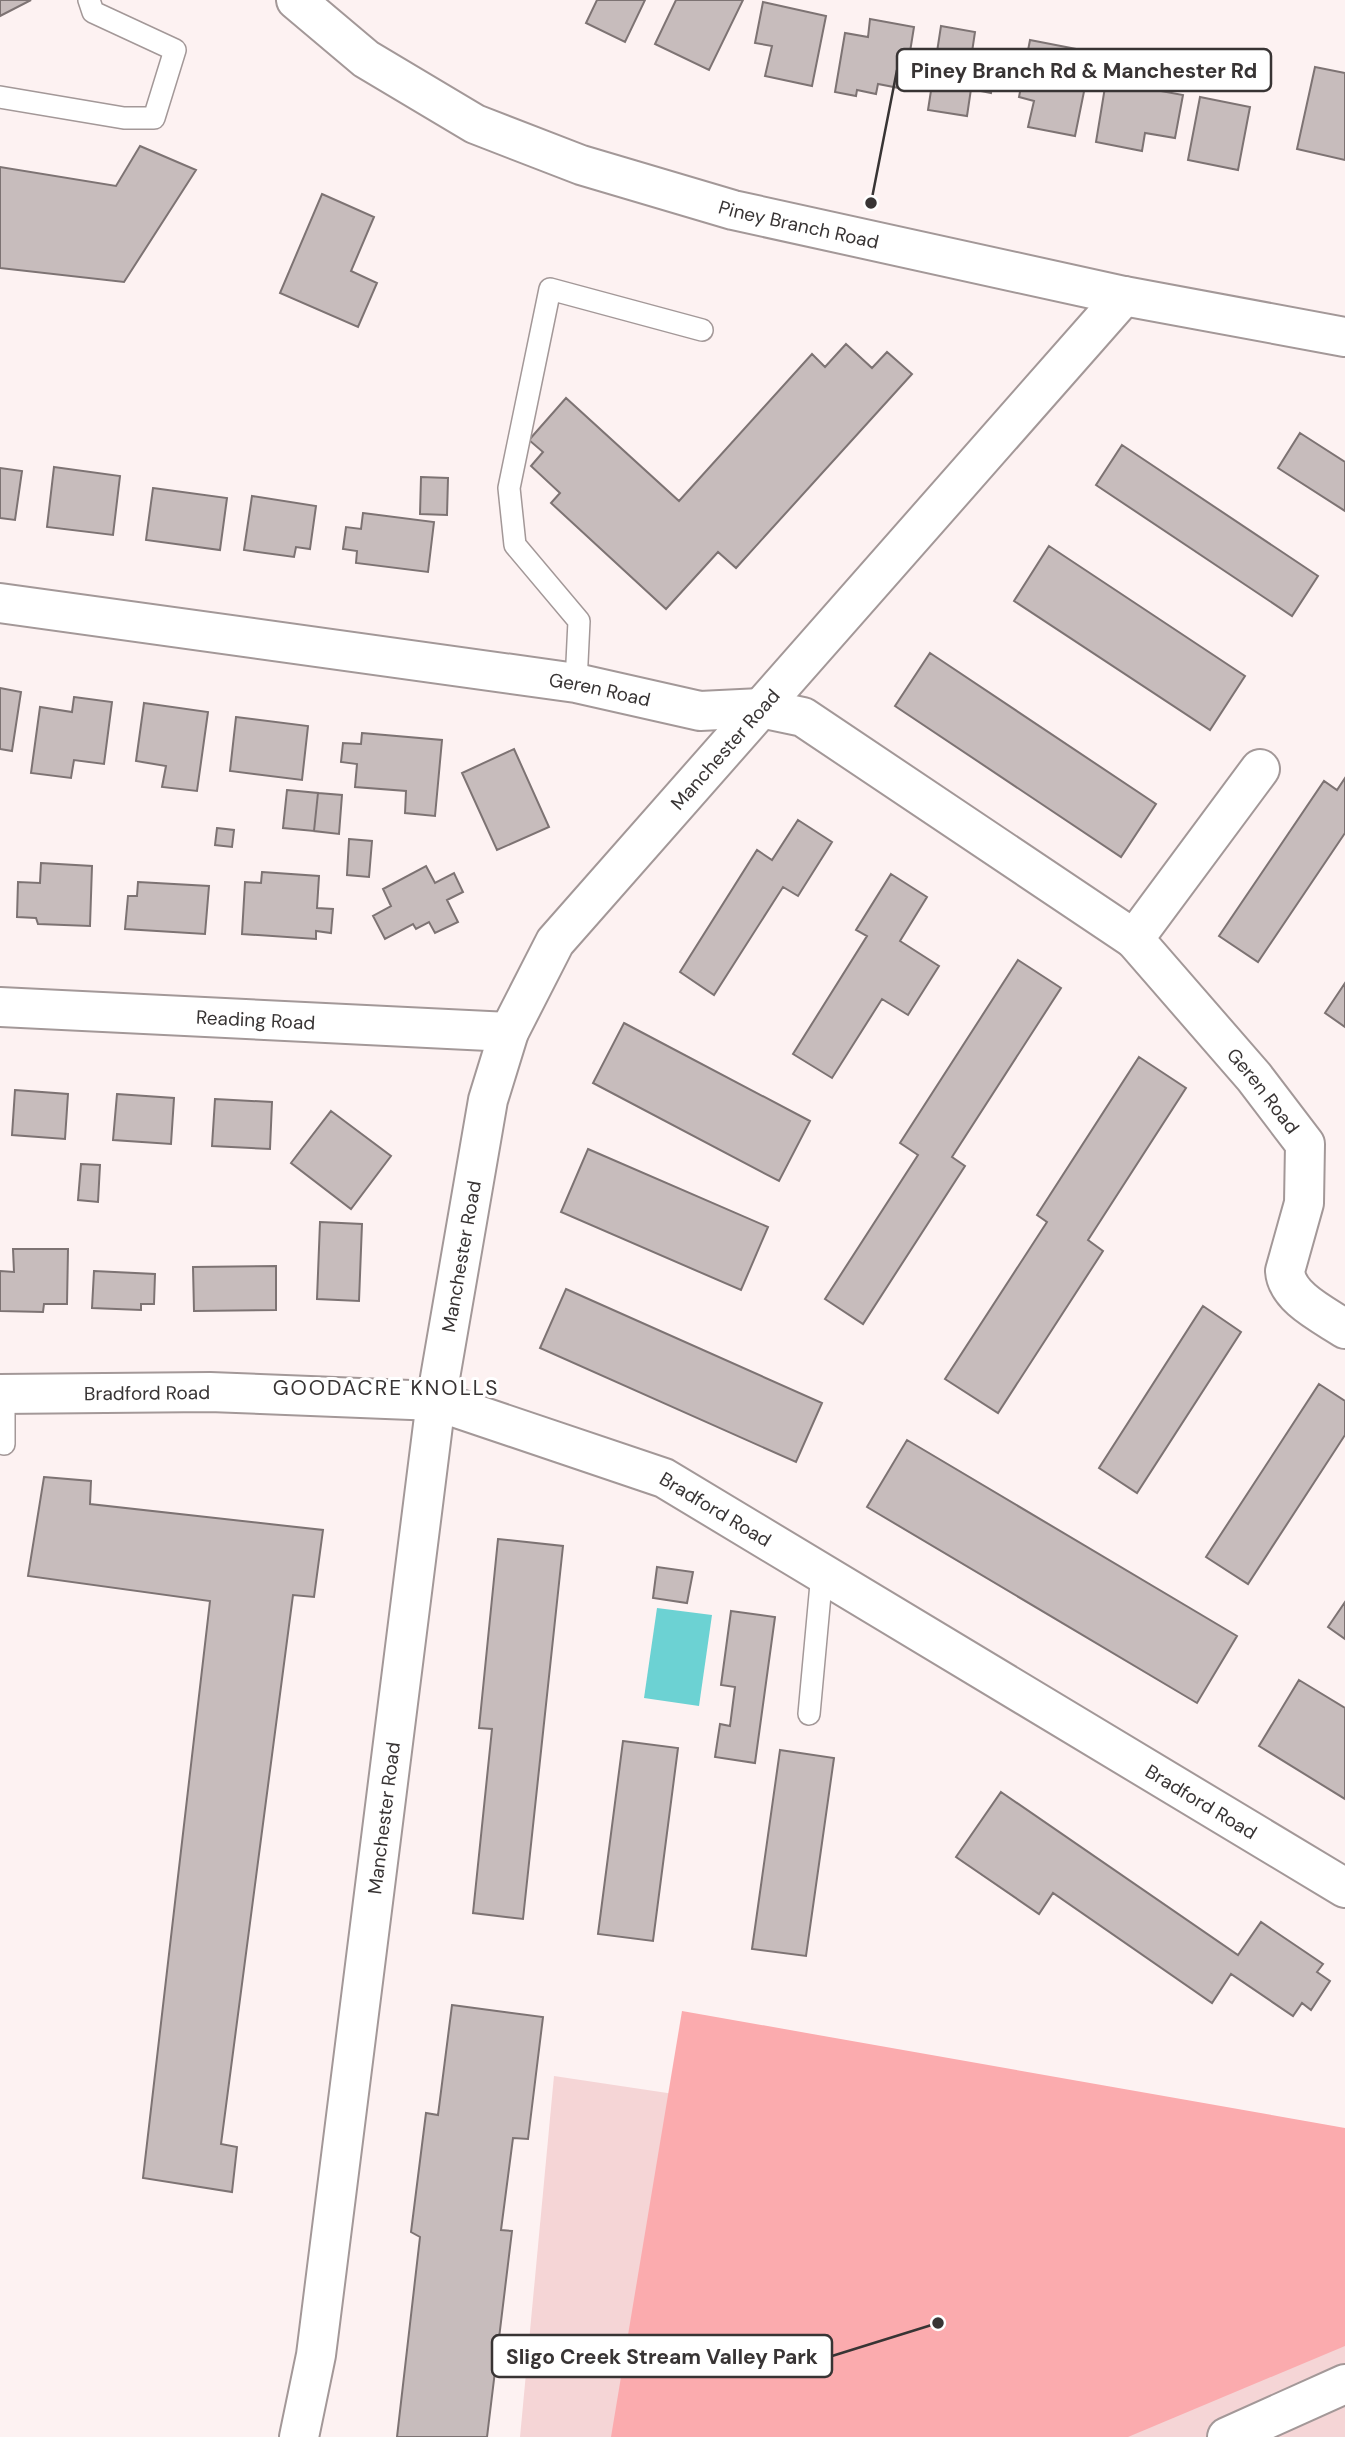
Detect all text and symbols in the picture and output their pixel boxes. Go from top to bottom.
callout: Piney Branch Rd & Manchester Rd [897,49,1271,91]
text: Piney Branch Rd & Manchester Rd [911,57,1257,85]
street label: Piney Branch Road [716,194,881,254]
street label: Geren Road [548,667,653,712]
street label: Manchester Road [665,683,785,815]
street label: Reading Road [196,1004,316,1035]
street label: Geren Road [1222,1042,1305,1139]
street label: Manchester Road [436,1179,486,1334]
district label: GOODACRE KNOLLS [273,1374,499,1402]
street label: Bradford Road [84,1380,210,1406]
street label: Bradford Road [655,1466,776,1552]
street label: Manchester Road [362,1740,406,1896]
street label: Bradford Road [1141,1758,1262,1845]
callout: Sligo Creek Stream Valley Park [492,2335,832,2377]
text: Sligo Creek Stream Valley Park [506,2343,818,2371]

